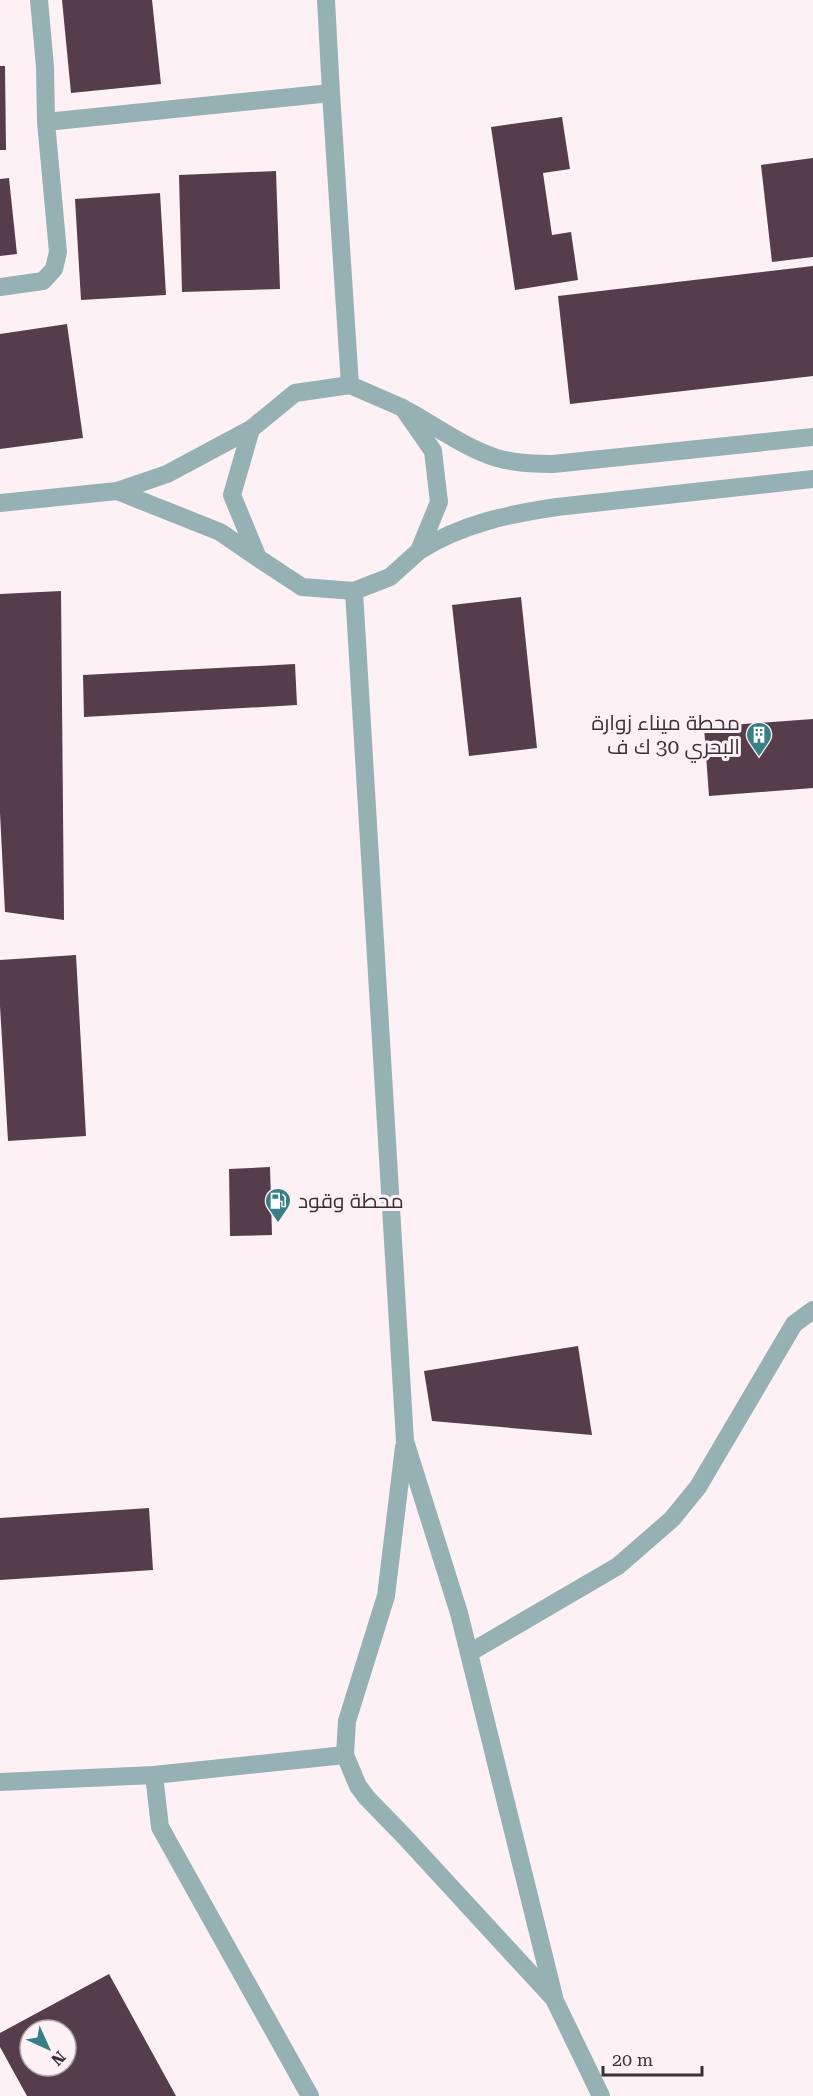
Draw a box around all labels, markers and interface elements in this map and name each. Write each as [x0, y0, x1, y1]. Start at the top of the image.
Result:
place label: محطة ميناء زوارة البحري 30 ك ف [592, 711, 740, 763]
building icon: محطة ميناء زوارة البحري 30 ك ف [744, 720, 774, 758]
fuel station icon: محطة وقود [263, 1186, 293, 1224]
place label: محطة وقود [298, 1189, 404, 1213]
north arrow [18, 2018, 78, 2078]
scale bar [603, 2039, 702, 2077]
text: N [47, 2047, 69, 2069]
text: 20 m [612, 2049, 653, 2070]

